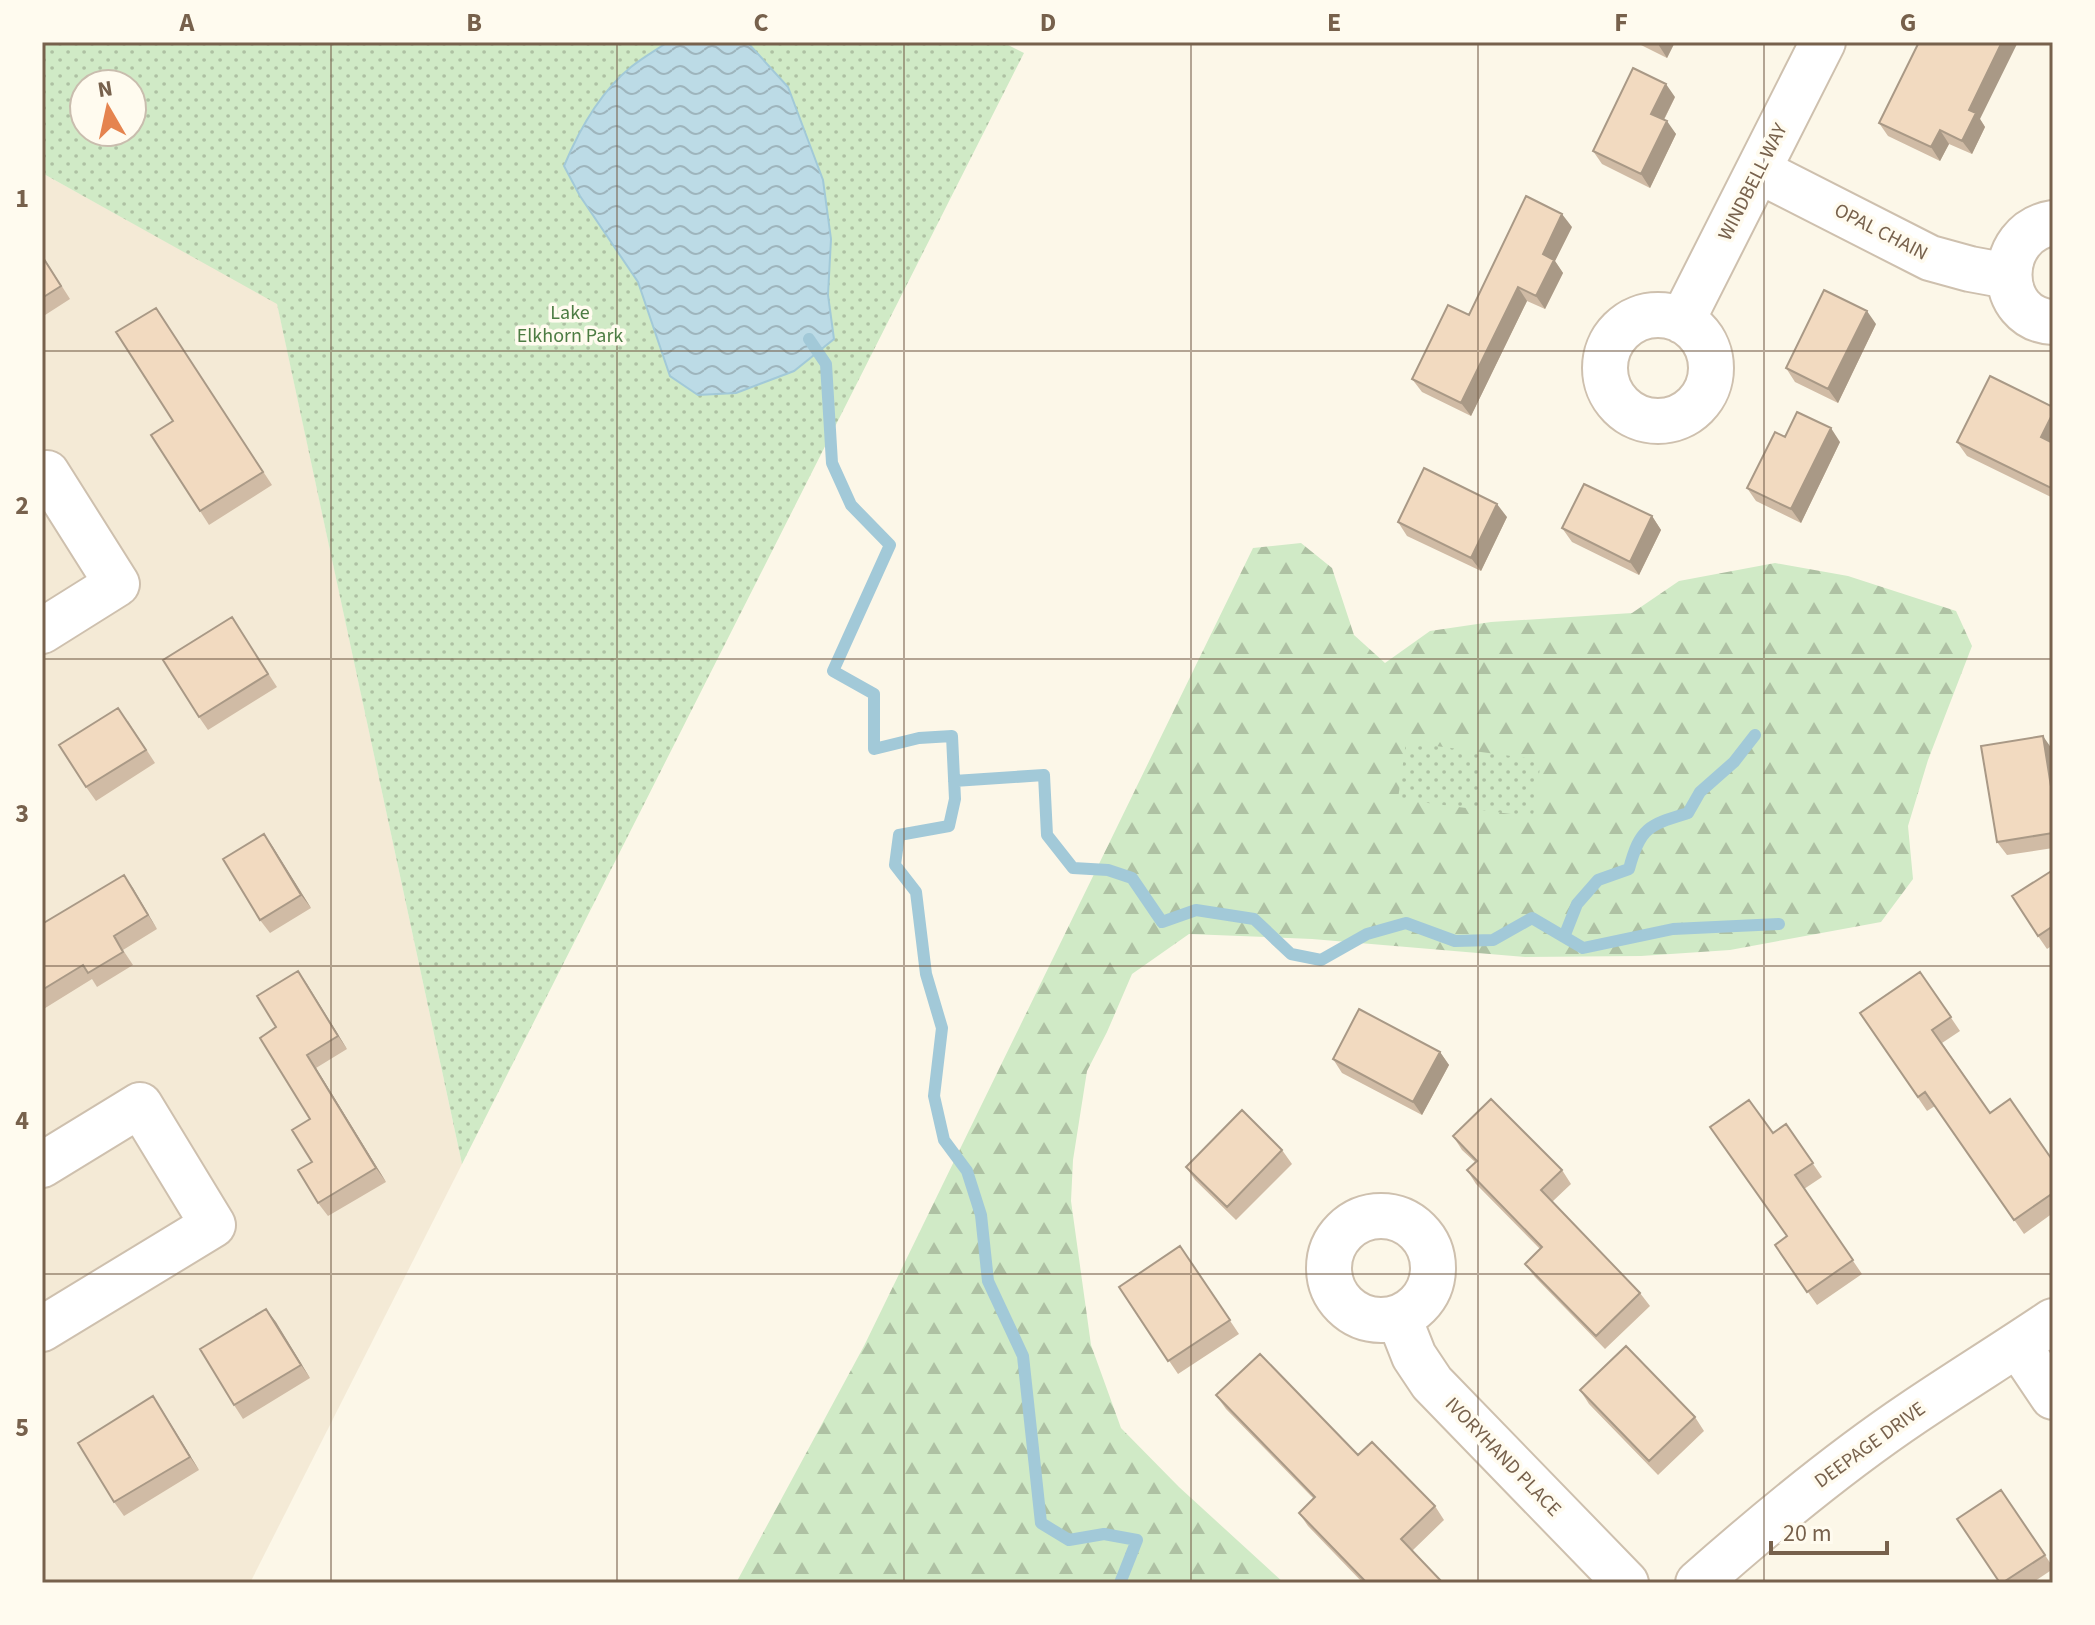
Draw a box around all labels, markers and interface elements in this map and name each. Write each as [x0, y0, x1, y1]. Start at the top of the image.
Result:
text: A [179, 4, 196, 41]
text: B [466, 4, 482, 41]
text: C [753, 4, 769, 41]
text: D [1040, 4, 1056, 41]
text: E [1327, 4, 1341, 41]
text: F [1614, 4, 1628, 41]
text: G [1900, 4, 1916, 41]
north arrow [68, 68, 148, 148]
text: N [95, 72, 115, 106]
street label: WINDBELL WAY [1712, 118, 1795, 245]
text: 1 [15, 180, 29, 217]
street label: OPAL CHAIN [1829, 196, 1933, 268]
park label: Lake Elkhorn Park [517, 299, 623, 350]
text: 2 [15, 487, 29, 524]
text: 3 [15, 795, 29, 832]
text: 4 [15, 1102, 29, 1139]
street label: IVORYHAND PLACE [1439, 1391, 1567, 1523]
street label: DEEPAGE DRIVE [1809, 1395, 1931, 1495]
text: 5 [15, 1409, 29, 1446]
scale bar [1771, 1505, 1887, 1555]
text: 20 m [1783, 1516, 1832, 1551]

